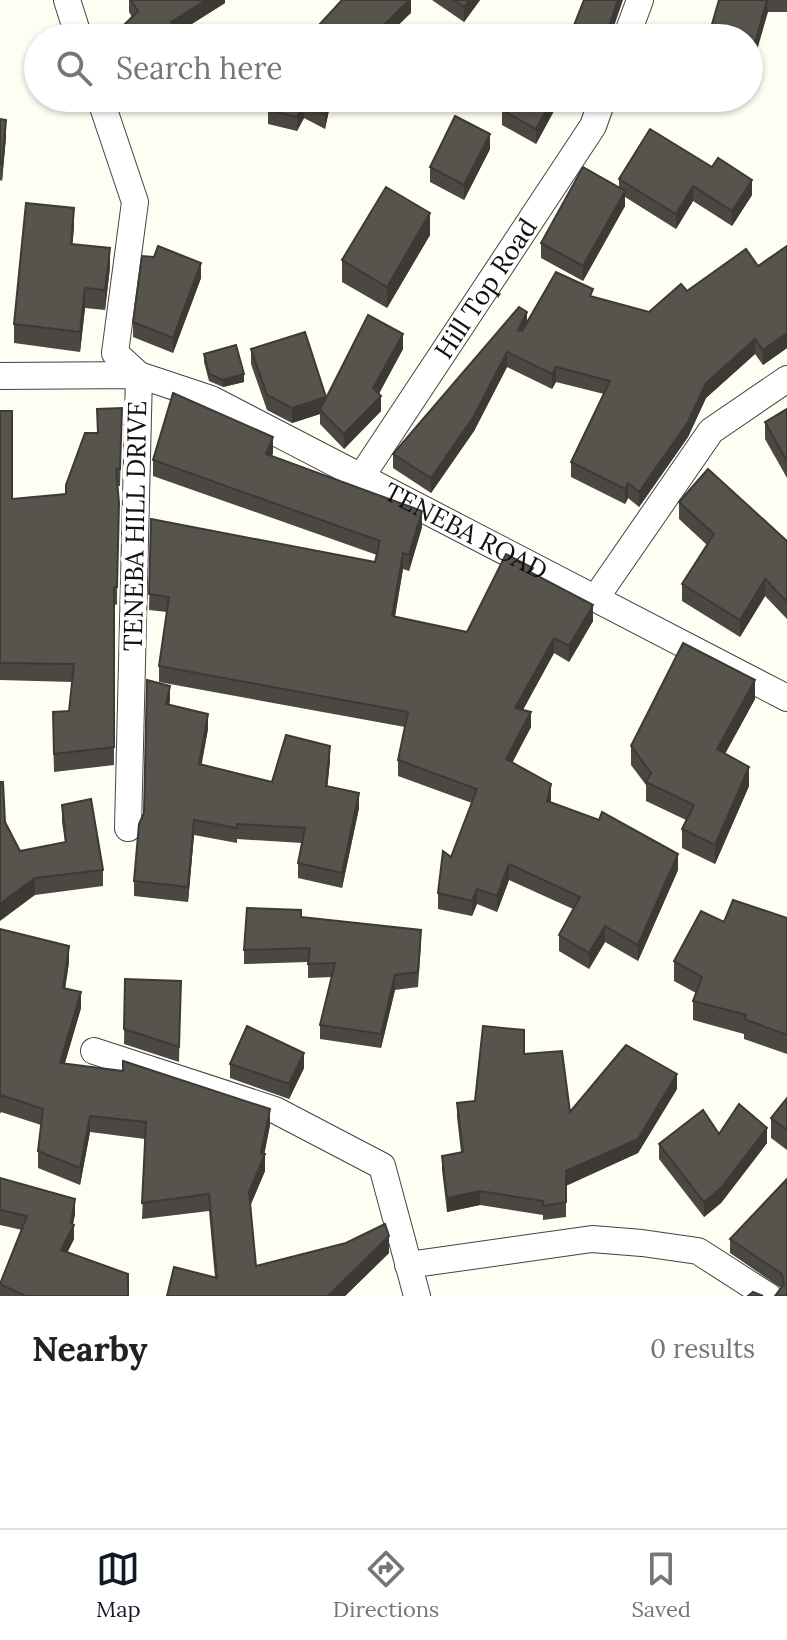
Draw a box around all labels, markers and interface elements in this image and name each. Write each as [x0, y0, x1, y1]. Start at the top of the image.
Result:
search box [24, 24, 763, 112]
icon: search [52, 46, 96, 90]
text: Search here [116, 49, 283, 87]
street label: Hill Top Road [427, 212, 544, 365]
street label: TENEBA HILL DRIVE [116, 400, 153, 652]
street label: TENEBA ROAD [379, 475, 553, 587]
text: Nearby [32, 1327, 148, 1370]
text: 0 results [650, 1332, 755, 1365]
tab: Map [96, 1547, 141, 1623]
tab: Directions [333, 1547, 439, 1623]
tab: Saved [631, 1547, 691, 1623]

